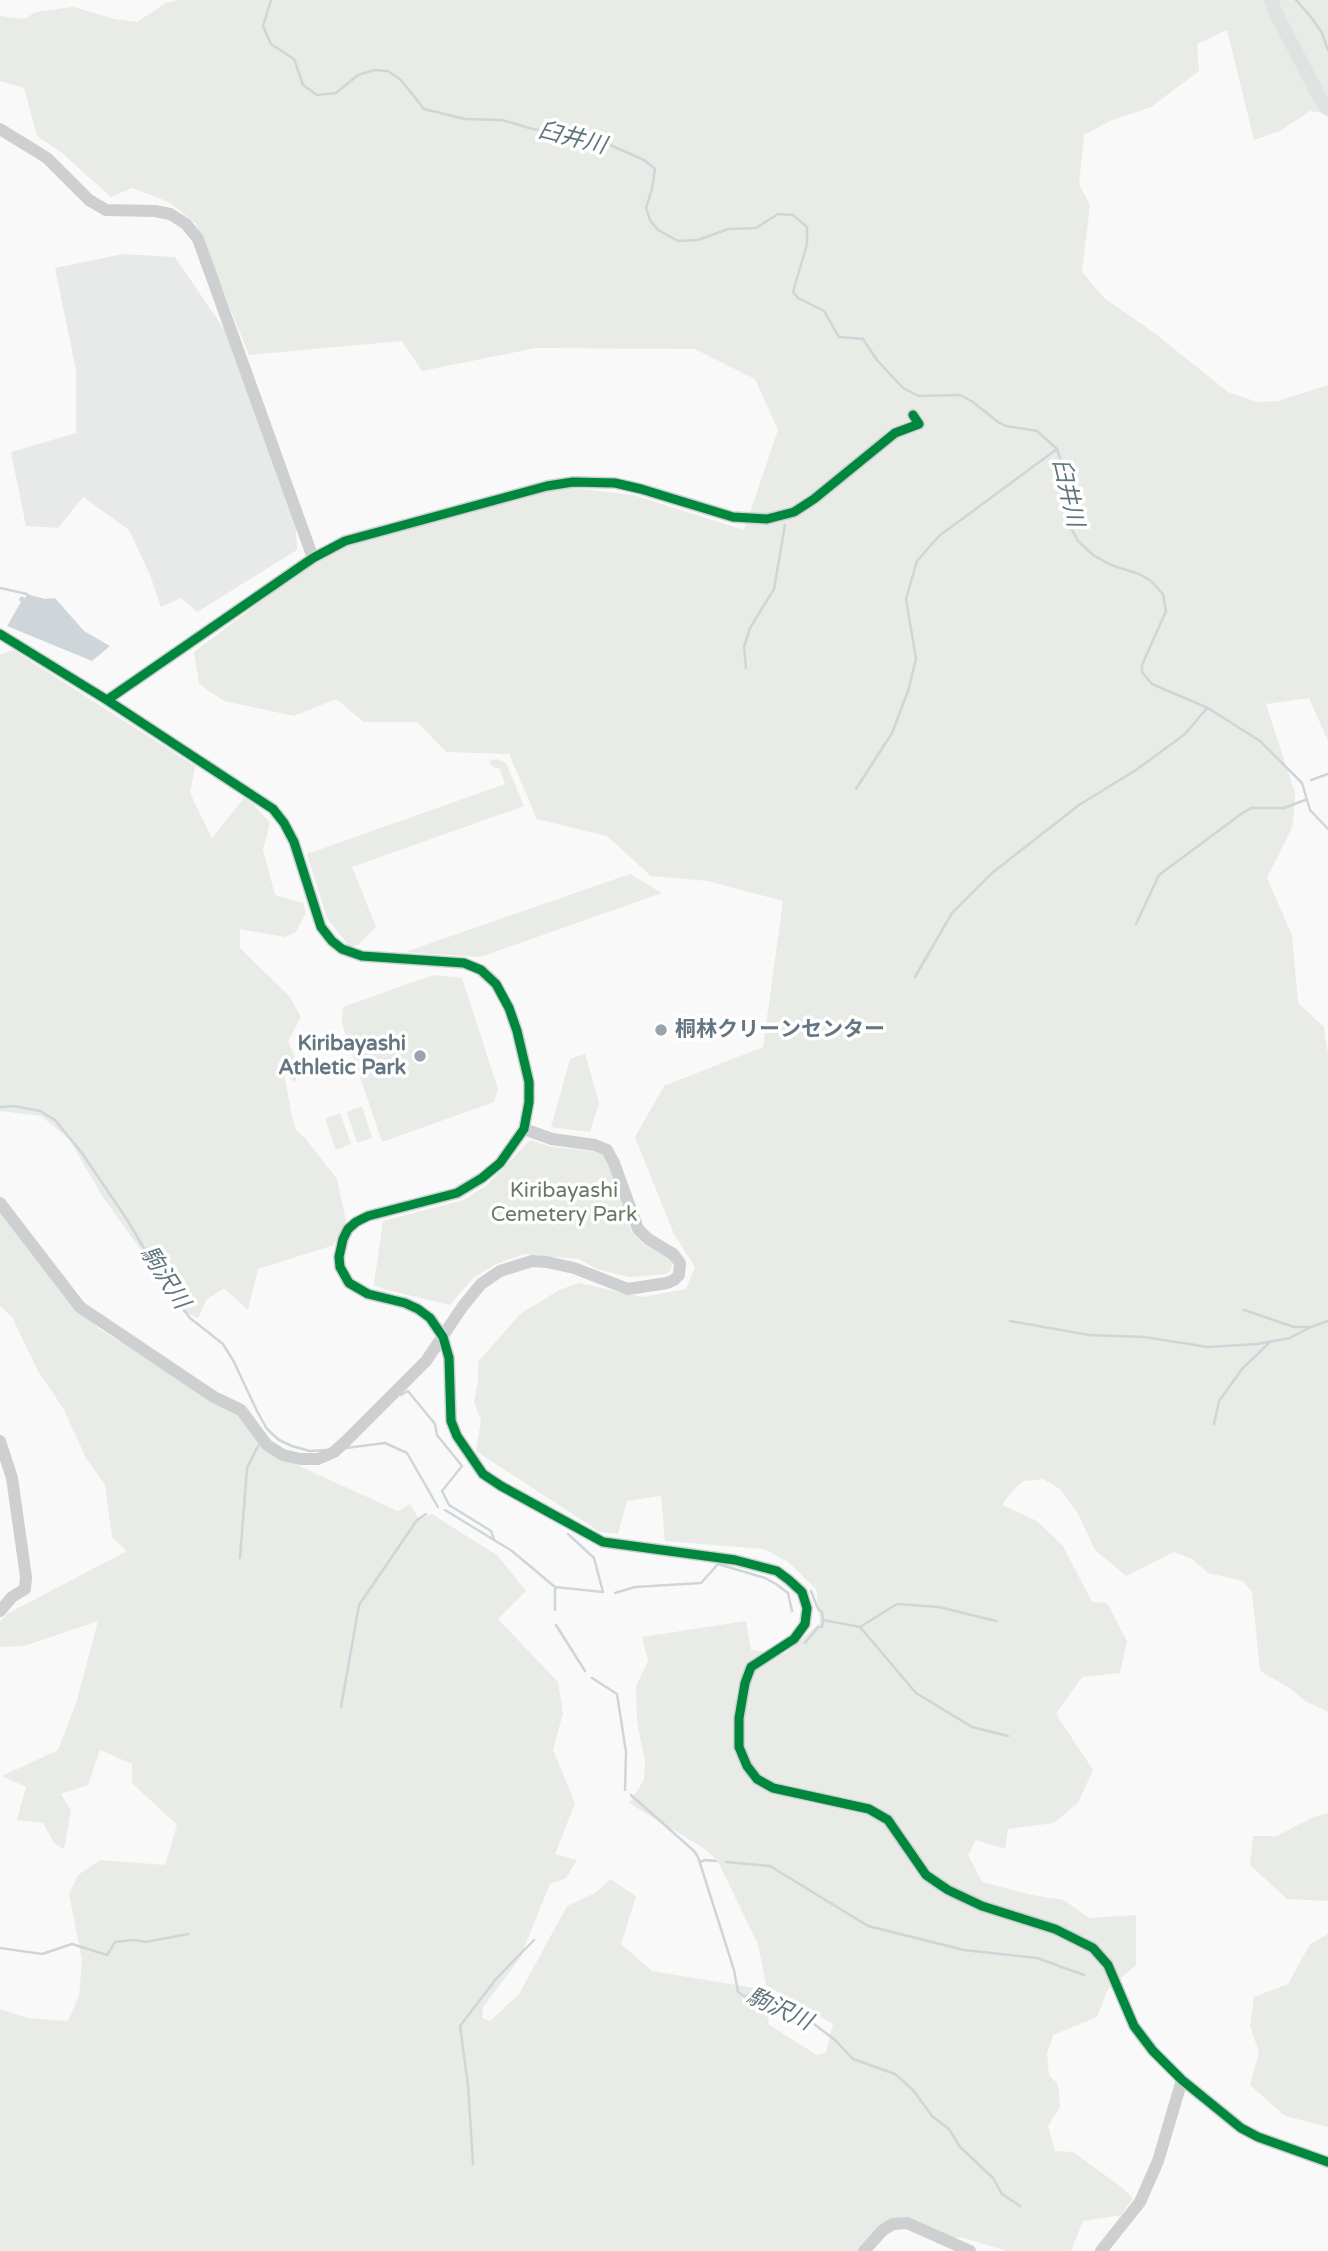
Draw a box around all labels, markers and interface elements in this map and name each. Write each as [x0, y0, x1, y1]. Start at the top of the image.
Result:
water label: 臼井川 [535, 117, 609, 161]
water label: 臼井川 [1046, 456, 1088, 530]
place label: 桐林クリーンセンター [675, 1017, 885, 1043]
marker: 桐林クリーンセンター [653, 1022, 669, 1038]
place label: Kiribayashi Athletic Park [278, 1031, 406, 1081]
marker: Kiribayashi Athletic Park [412, 1048, 428, 1064]
park label: Kiribayashi Cemetery Park [491, 1178, 637, 1228]
water label: 駒沢川 [134, 1242, 194, 1314]
water label: 駒沢川 [742, 1983, 816, 2037]

